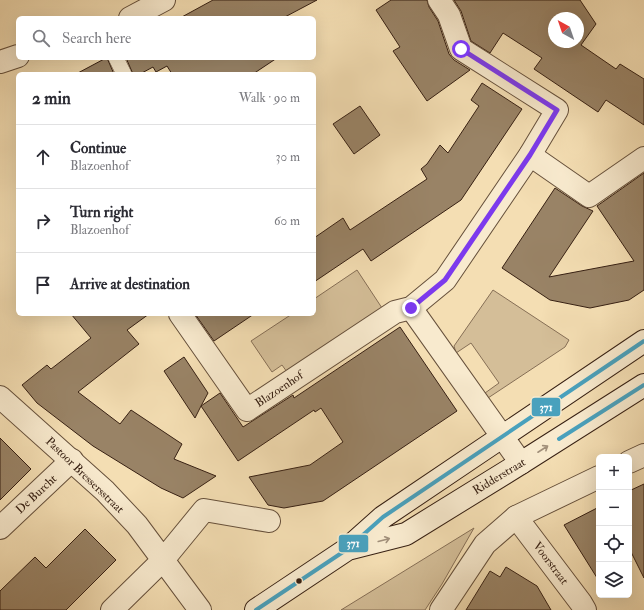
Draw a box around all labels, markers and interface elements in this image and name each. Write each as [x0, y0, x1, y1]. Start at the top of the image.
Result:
north arrow [548, 12, 584, 48]
search box [16, 16, 316, 60]
icon: search [30, 27, 52, 49]
text: Search here [62, 29, 131, 48]
route start [452, 40, 470, 58]
text: 2 min [32, 88, 71, 109]
text: Walk · 90 m [239, 90, 300, 106]
text: Continue [70, 139, 126, 158]
icon: ahead [32, 146, 54, 168]
text: 30 m [276, 149, 300, 165]
text: Blazoenhof [70, 158, 129, 174]
text: Turn right [70, 203, 133, 222]
icon: right [32, 210, 54, 232]
text: 60 m [274, 213, 300, 229]
text: Blazoenhof [70, 222, 129, 238]
icon: arrive [32, 274, 54, 296]
text: Arrive at destination [70, 275, 190, 294]
route end [402, 299, 420, 317]
street label: Blazoenhof [252, 367, 308, 411]
line badge: 371 [531, 397, 561, 417]
text: 371 [539, 401, 553, 414]
street label: Pastoor Bressersstraat [42, 434, 127, 517]
one-way arrow [537, 445, 548, 453]
map controls [596, 454, 632, 598]
button: + [596, 454, 632, 490]
street label: Ridderstraat [470, 455, 529, 498]
street label: De Burcht [13, 471, 60, 517]
button: − [596, 490, 632, 526]
button: locate [596, 526, 632, 562]
line badge: 371 [338, 534, 369, 553]
one-way arrow [377, 536, 390, 543]
text: 371 [346, 537, 360, 550]
street label: Voorstraat [530, 539, 572, 588]
button: layers [596, 562, 632, 598]
unlabelled marker [294, 576, 304, 586]

